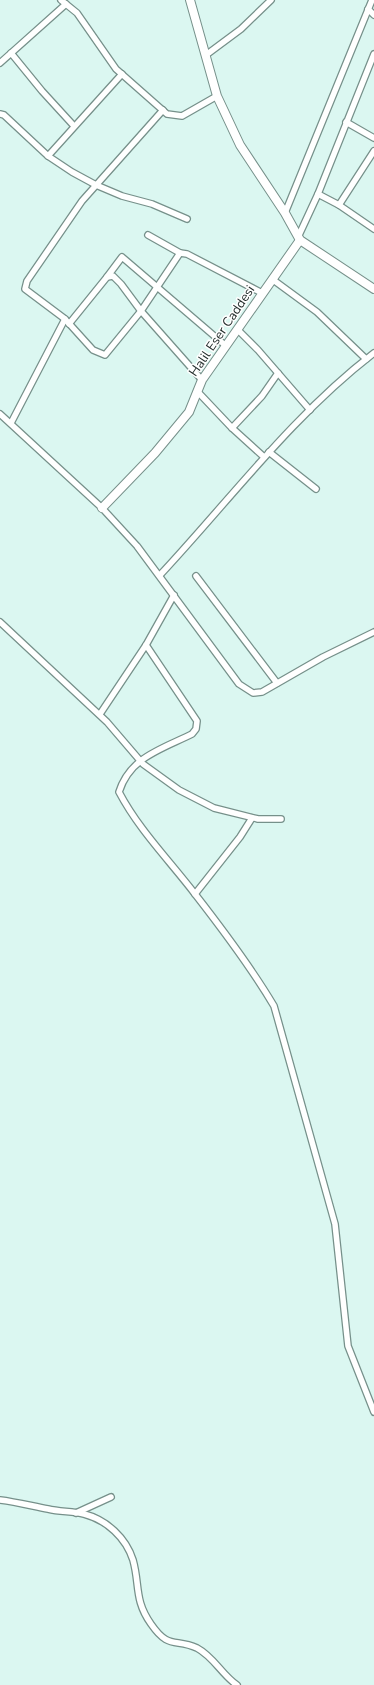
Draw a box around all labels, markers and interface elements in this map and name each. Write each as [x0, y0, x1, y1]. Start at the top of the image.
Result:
street label: Halil Eser Caddesi [185, 282, 259, 380]

